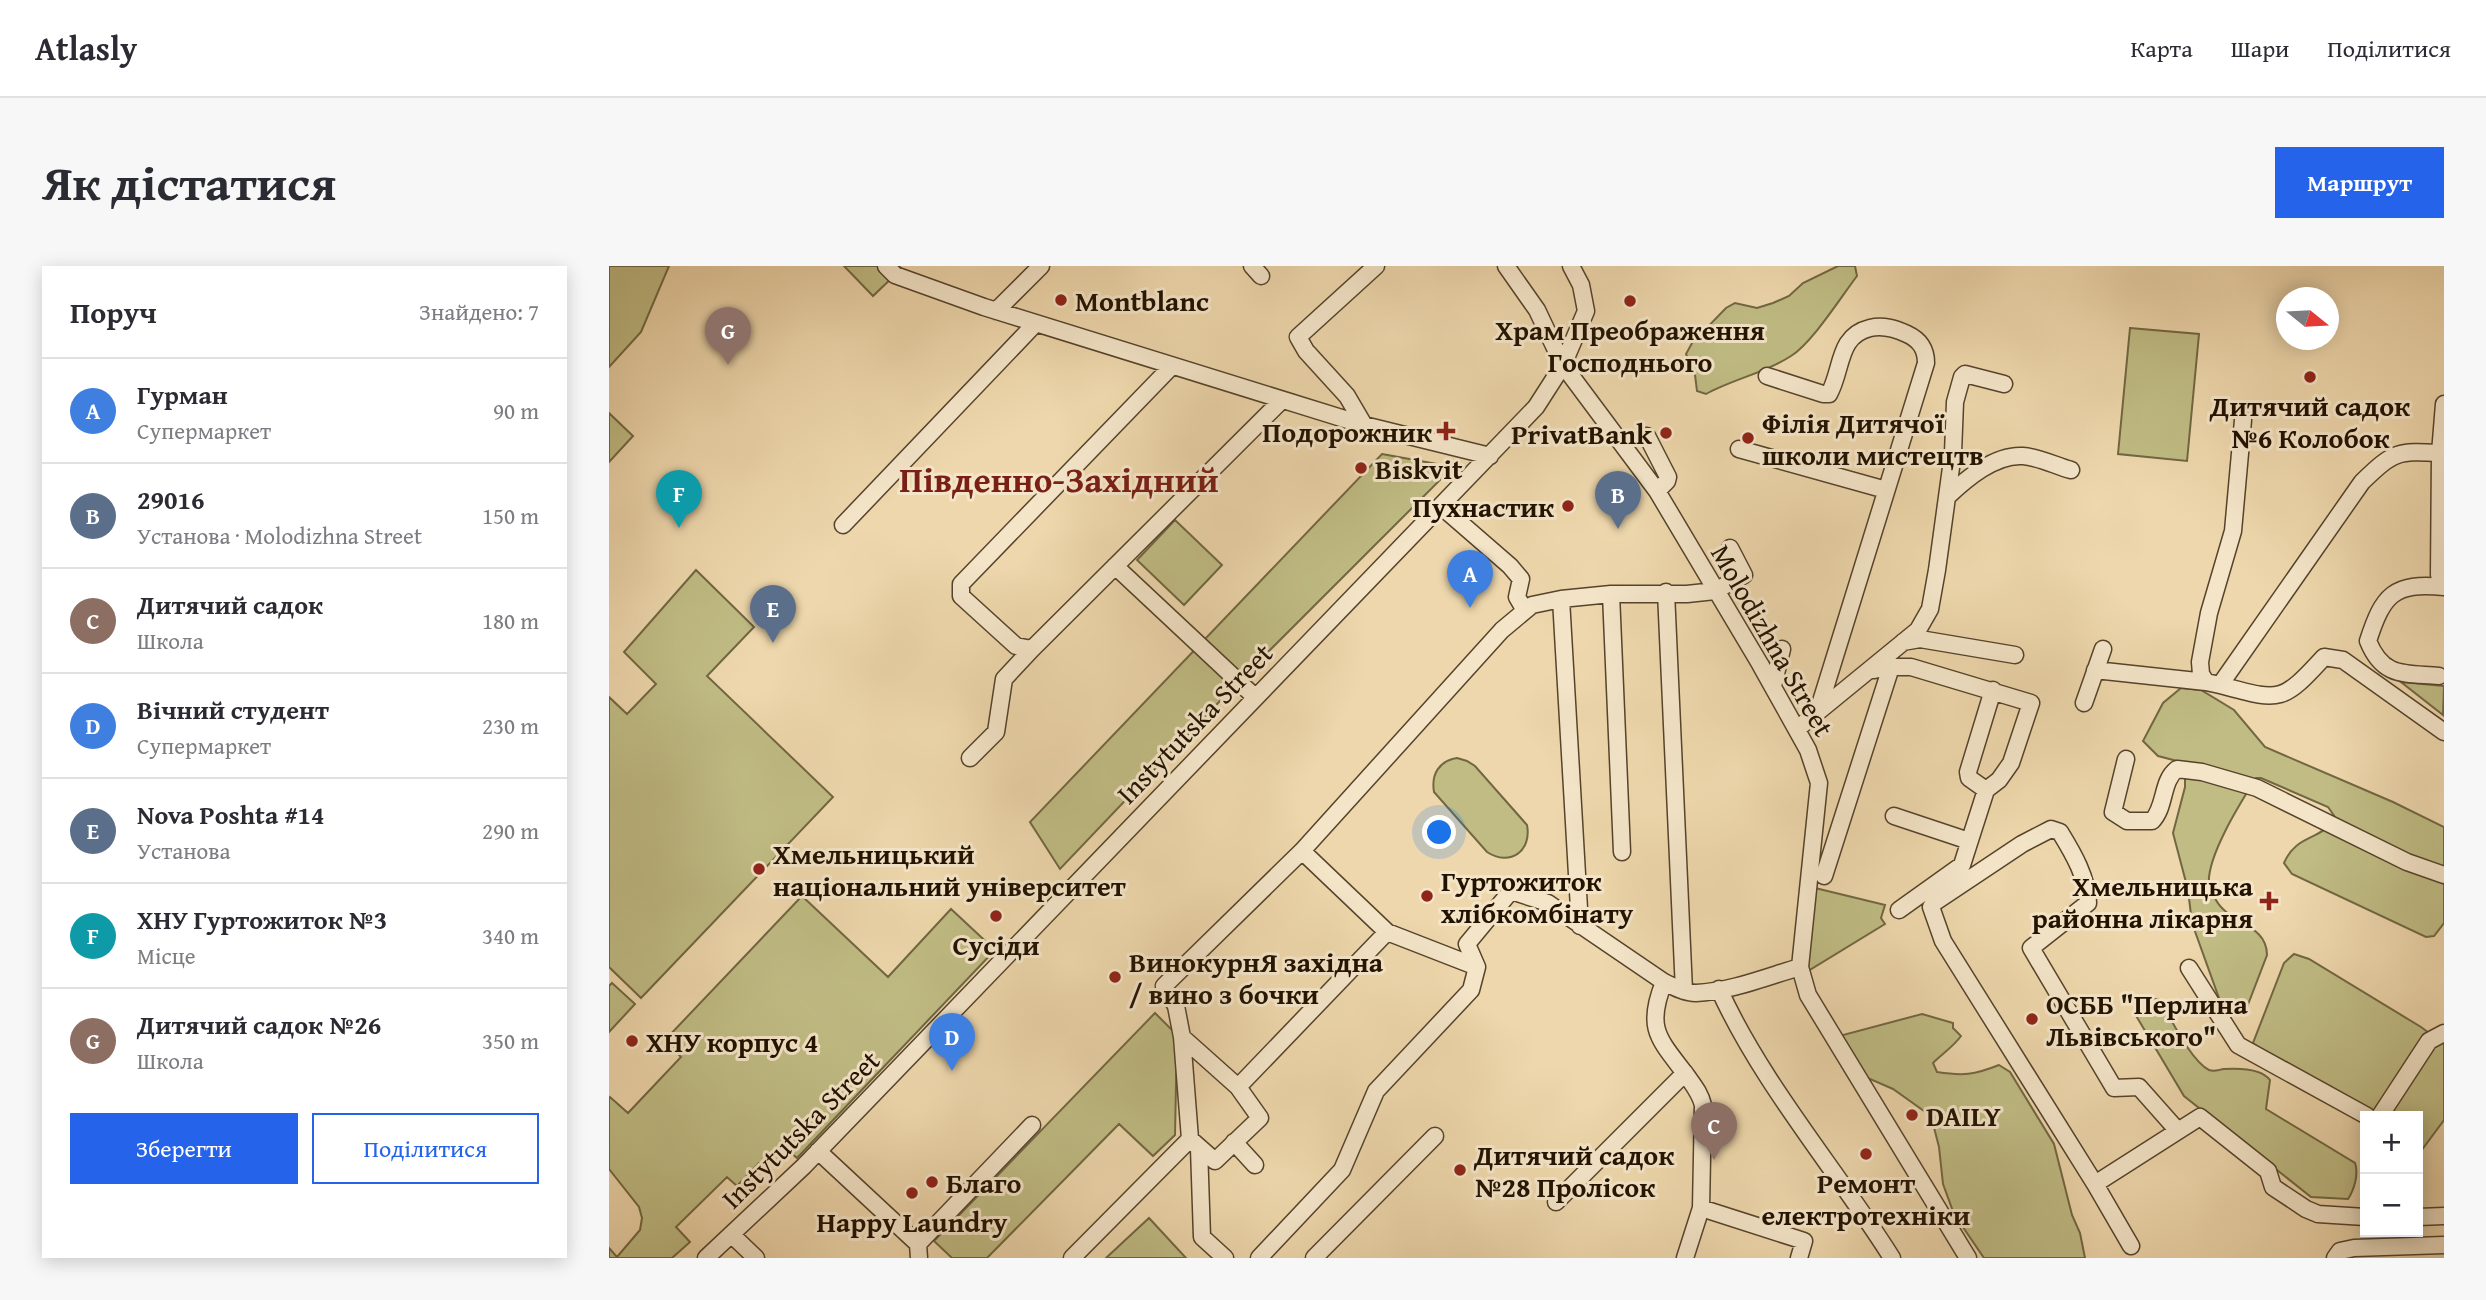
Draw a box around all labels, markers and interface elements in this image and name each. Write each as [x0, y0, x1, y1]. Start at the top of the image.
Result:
text: Atlasly [35, 24, 137, 72]
text: Карта [2130, 31, 2193, 66]
text: Шари [2231, 31, 2289, 66]
text: Поділитися [2327, 31, 2451, 66]
text: Як дістатися [42, 146, 336, 218]
button: Маршрут [2275, 147, 2444, 218]
place label: Montblanc [1075, 280, 1209, 321]
north arrow [2276, 287, 2339, 350]
text: Поруч [70, 290, 157, 334]
marker: Montblanc [1053, 292, 1069, 308]
marker: Храм Преображення Господнього [1622, 293, 1638, 309]
text: Знайдено: 7 [419, 295, 539, 328]
pin: G [705, 307, 751, 365]
place label: Храм Преображення Господнього [1495, 309, 1765, 382]
marker: Дитячий садок №6 Колобок [2302, 369, 2318, 385]
text: Гурман [137, 375, 228, 414]
place label: Дитячий садок №6 Колобок [2209, 385, 2411, 458]
text: A [86, 394, 100, 427]
text: 90 m [493, 394, 539, 427]
place label: Філія Дитячої школи мистецтв [1762, 402, 1984, 475]
place label: Подорожник [1262, 411, 1433, 452]
place label: PrivatBank [1511, 413, 1653, 454]
text: Супермаркет [137, 414, 271, 447]
marker: Подорожник [1438, 423, 1454, 439]
marker: PrivatBank [1658, 425, 1674, 441]
marker: Філія Дитячої школи мистецтв [1740, 430, 1756, 446]
place label: Biskvit [1375, 448, 1463, 489]
district label: Південно-Західний [899, 454, 1219, 505]
marker: Biskvit [1353, 460, 1369, 476]
pin: F [656, 470, 702, 528]
pin: B [1595, 471, 1641, 529]
text: 29016 [137, 480, 204, 519]
place label: Пухнастик [1413, 486, 1555, 527]
marker: Пухнастик [1560, 498, 1576, 514]
text: B [86, 499, 100, 532]
text: 150 m [482, 499, 539, 532]
text: Установа · Molodizhna Street [137, 519, 422, 552]
street label: Molodizhna Street [1701, 536, 1845, 744]
pin: A [1447, 550, 1493, 608]
text: Дитячий садок [137, 585, 323, 624]
pin: E [750, 585, 796, 643]
text: C [86, 604, 100, 637]
text: 180 m [482, 604, 539, 637]
text: Школа [137, 624, 204, 657]
street label: Instytutska Street [1106, 633, 1282, 813]
text: Вічний студент [137, 690, 329, 729]
text: D [86, 709, 100, 742]
text: 230 m [482, 709, 539, 742]
text: Супермаркет [137, 729, 271, 762]
text: Nova Poshta #14 [137, 795, 324, 834]
text: E [87, 814, 99, 847]
text: 290 m [482, 814, 539, 847]
your location [1422, 815, 1456, 849]
place label: Хмельницький національний університет [773, 833, 1126, 906]
text: Установа [137, 834, 231, 867]
place label: Гуртожиток хлібкомбінату [1441, 860, 1634, 933]
marker: Хмельницький національний університет [751, 861, 767, 877]
place label: Хмельницька районна лікарня [2032, 865, 2254, 938]
marker: Гуртожиток хлібкомбінату [1419, 888, 1435, 904]
marker: Хмельницька районна лікарня [2259, 891, 2279, 911]
text: ХНУ Гуртожиток №3 [137, 900, 387, 939]
marker: Сусіди [988, 908, 1004, 924]
text: F [87, 919, 99, 952]
text: 340 m [482, 919, 539, 952]
place label: Сусіди [953, 924, 1039, 965]
text: Місце [137, 939, 196, 972]
place label: ВинокурнЯ західна / вино з бочки [1129, 941, 1384, 1014]
marker: ВинокурнЯ західна / вино з бочки [1107, 969, 1123, 985]
place label: ОСББ "Перлина Львівського" [2046, 983, 2248, 1056]
text: Дитячий садок №26 [137, 1005, 381, 1044]
marker: ОСББ "Перлина Львівського" [2024, 1011, 2040, 1027]
pin: D [929, 1013, 975, 1071]
place label: ХНУ корпус 4 [646, 1021, 819, 1062]
text: G [86, 1024, 100, 1057]
text: 350 m [482, 1024, 539, 1057]
marker: ХНУ корпус 4 [624, 1033, 640, 1049]
street label: Instytutska Street [711, 1040, 889, 1218]
text: Школа [137, 1044, 204, 1077]
place label: DAILY [1926, 1095, 2001, 1136]
pin: C [1691, 1102, 1737, 1160]
marker: DAILY [1904, 1107, 1920, 1123]
map controls [2360, 1111, 2423, 1237]
button: + [2360, 1111, 2423, 1174]
button: Зберегти [70, 1113, 298, 1184]
button: Поділитися [312, 1113, 539, 1184]
place label: Дитячий садок №28 Пролісок [1473, 1134, 1675, 1207]
marker: Ремонт електротехніки [1858, 1146, 1874, 1162]
place label: Благо [946, 1162, 1022, 1203]
marker: Дитячий садок №28 Пролісок [1452, 1162, 1468, 1178]
place label: Ремонт електротехніки [1762, 1162, 1970, 1235]
marker: Благо [924, 1174, 940, 1190]
button: − [2360, 1174, 2423, 1237]
marker: Happy Laundry [904, 1185, 920, 1201]
place label: Happy Laundry [817, 1201, 1008, 1242]

